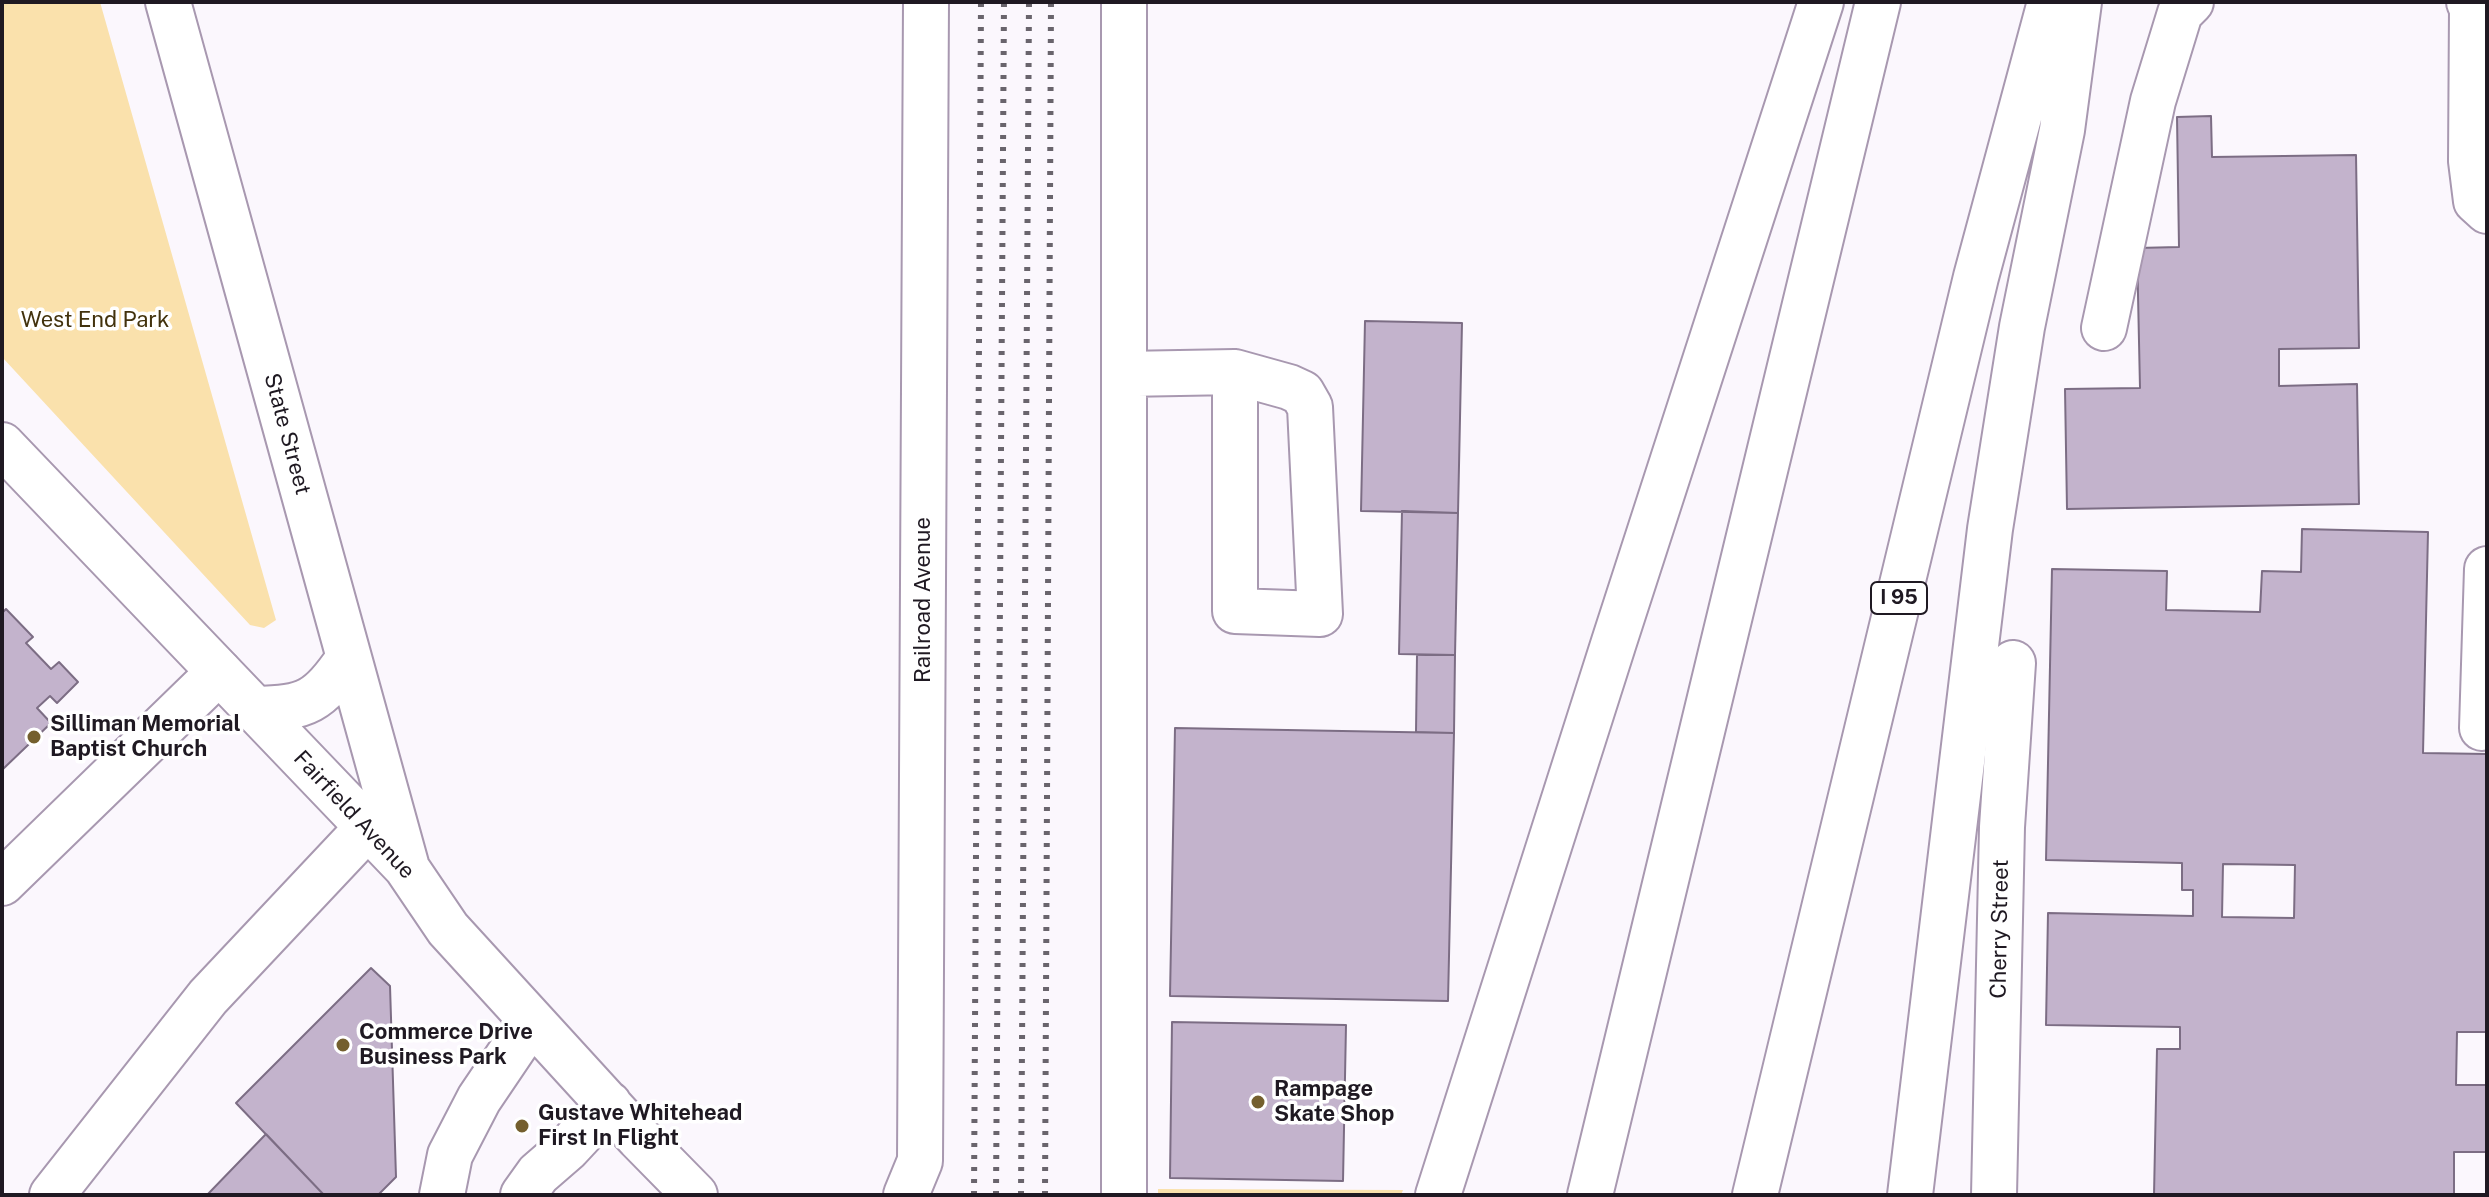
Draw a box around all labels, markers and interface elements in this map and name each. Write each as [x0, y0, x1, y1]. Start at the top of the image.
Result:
park label: West End Park [21, 307, 169, 333]
street label: State Street [258, 370, 316, 498]
street label: Railroad Avenue [910, 517, 936, 683]
road number: I 95 [1871, 582, 1927, 614]
place label: Silliman Memorial Baptist Church [50, 711, 241, 762]
marker: Silliman Memorial Baptist Church [25, 728, 43, 746]
street label: Fairfield Avenue [288, 745, 420, 885]
street label: Cherry Street [1986, 859, 2014, 999]
place label: Commerce Drive Business Park [359, 1019, 533, 1070]
marker: Commerce Drive Business Park [334, 1036, 352, 1054]
place label: Rampage Skate Shop [1274, 1076, 1394, 1128]
marker: Rampage Skate Shop [1249, 1093, 1267, 1111]
place label: Gustave Whitehead First In Flight [538, 1100, 742, 1152]
marker: Gustave Whitehead First In Flight [513, 1117, 531, 1135]

